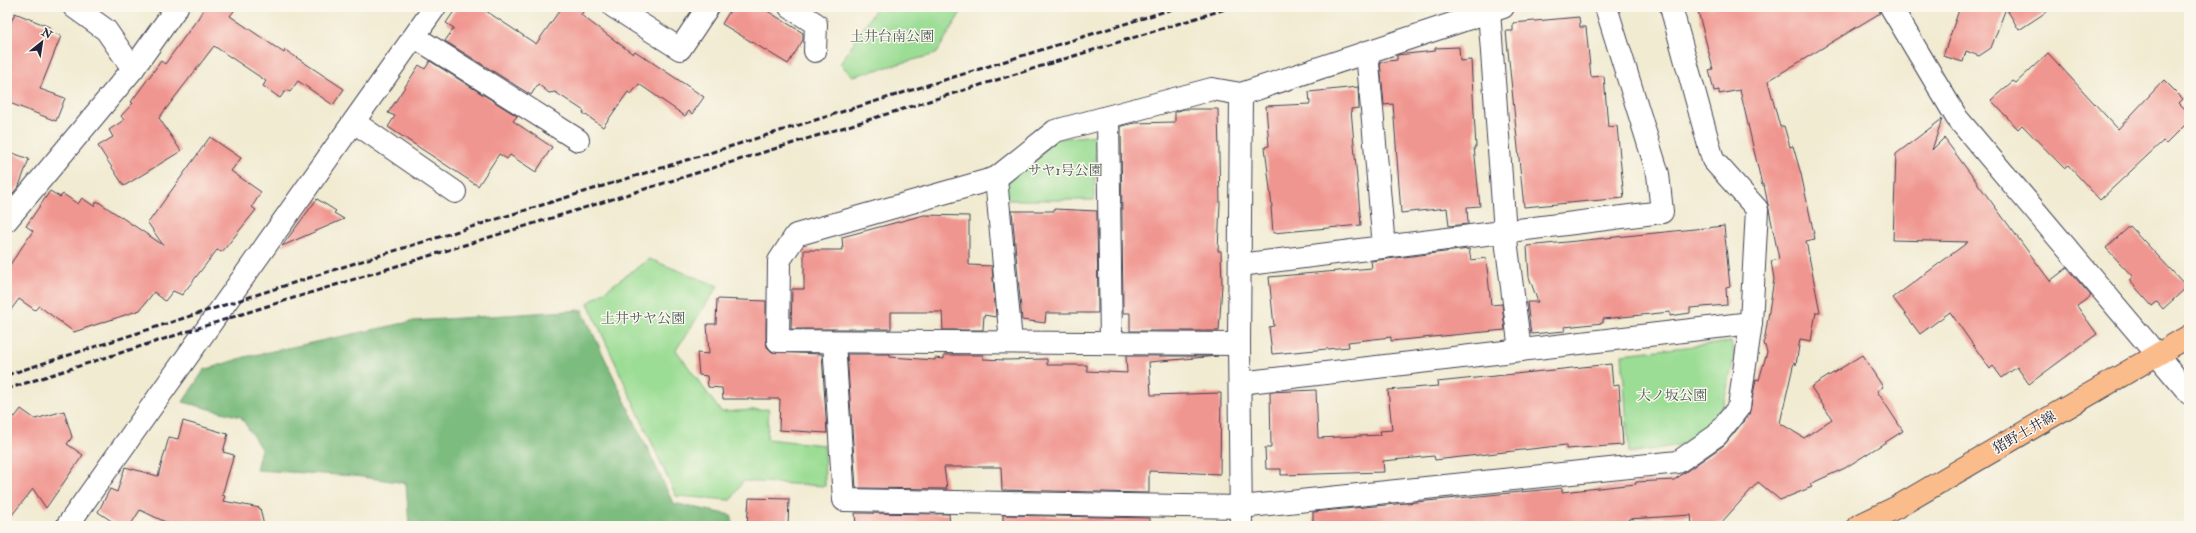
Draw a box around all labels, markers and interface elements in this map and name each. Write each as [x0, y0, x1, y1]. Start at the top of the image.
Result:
north arrow [22, 22, 62, 62]
text: N [38, 25, 55, 42]
park label: 土井台南公園 [850, 28, 934, 45]
park label: サヤ1号公園 [1028, 162, 1103, 179]
park label: 土井サヤ公園 [601, 310, 685, 327]
park label: 大ノ坂公園 [1637, 387, 1707, 404]
street label: 猪野土井線 [1990, 408, 2059, 457]

